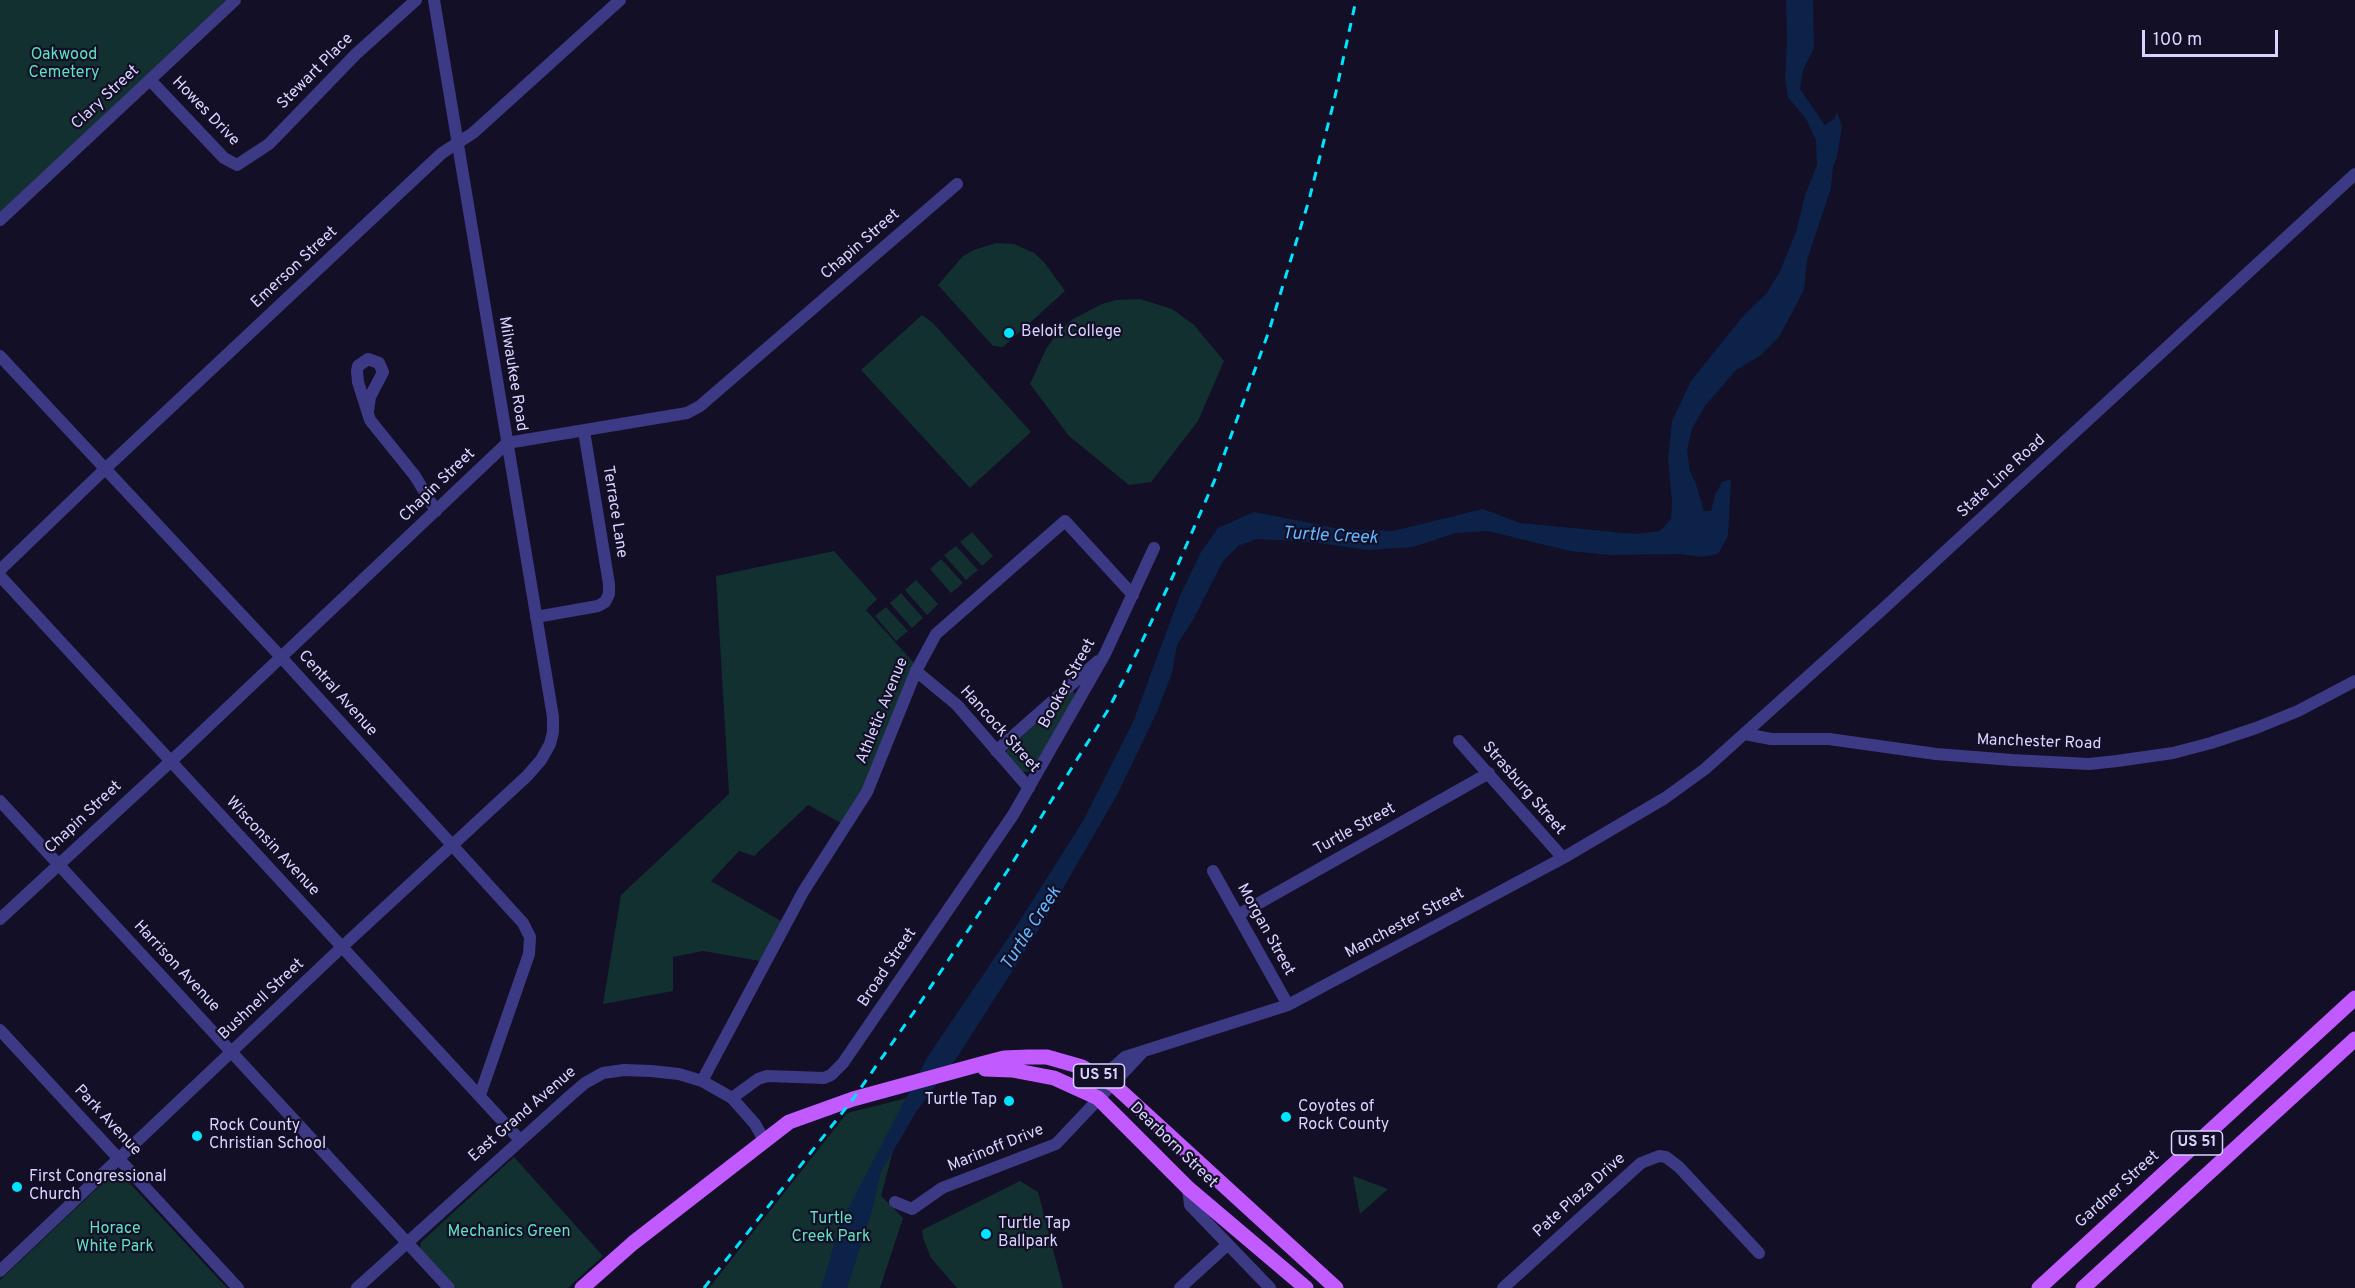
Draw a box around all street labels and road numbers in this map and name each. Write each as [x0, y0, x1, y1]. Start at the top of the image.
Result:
street label: Stewart Place [274, 30, 358, 114]
street label: Clary Street [68, 62, 144, 134]
street label: Howes Drive [167, 73, 243, 151]
street label: Chapin Street [818, 206, 904, 284]
street label: Emerson Street [248, 223, 342, 313]
street label: Milwaukee Road [493, 315, 531, 433]
street label: State Line Road [1954, 431, 2050, 523]
street label: Chapin Street [396, 445, 480, 527]
street label: Terrace Lane [597, 464, 631, 560]
street label: Booker Street [1035, 636, 1101, 732]
street label: Central Avenue [293, 647, 381, 741]
street label: Athletic Avenue [853, 655, 913, 767]
street label: Hancock Street [955, 683, 1043, 777]
street label: Manchester Road [1976, 731, 2102, 755]
street label: Strasburg Street [1477, 738, 1569, 840]
street label: Chapin Street [42, 778, 126, 858]
street label: Wisconsin Avenue [221, 793, 323, 901]
street label: Turtle Street [1311, 800, 1399, 860]
street label: Morgan Street [1232, 881, 1298, 979]
street label: Manchester Street [1342, 885, 1468, 963]
street label: Harrison Avenue [129, 917, 223, 1017]
street label: Broad Street [855, 925, 921, 1011]
street label: Bushnell Street [215, 955, 309, 1045]
street label: East Grand Avenue [465, 1063, 581, 1167]
road number: US 51 [1074, 1064, 1124, 1088]
street label: Park Avenue [69, 1081, 145, 1161]
street label: Dearborn Street [1125, 1099, 1221, 1193]
street label: Marinoff Drive [945, 1121, 1047, 1177]
road number: US 51 [2172, 1131, 2222, 1155]
street label: Gardner Street [2072, 1147, 2164, 1233]
street label: Pate Plaza Drive [1530, 1150, 1630, 1242]

